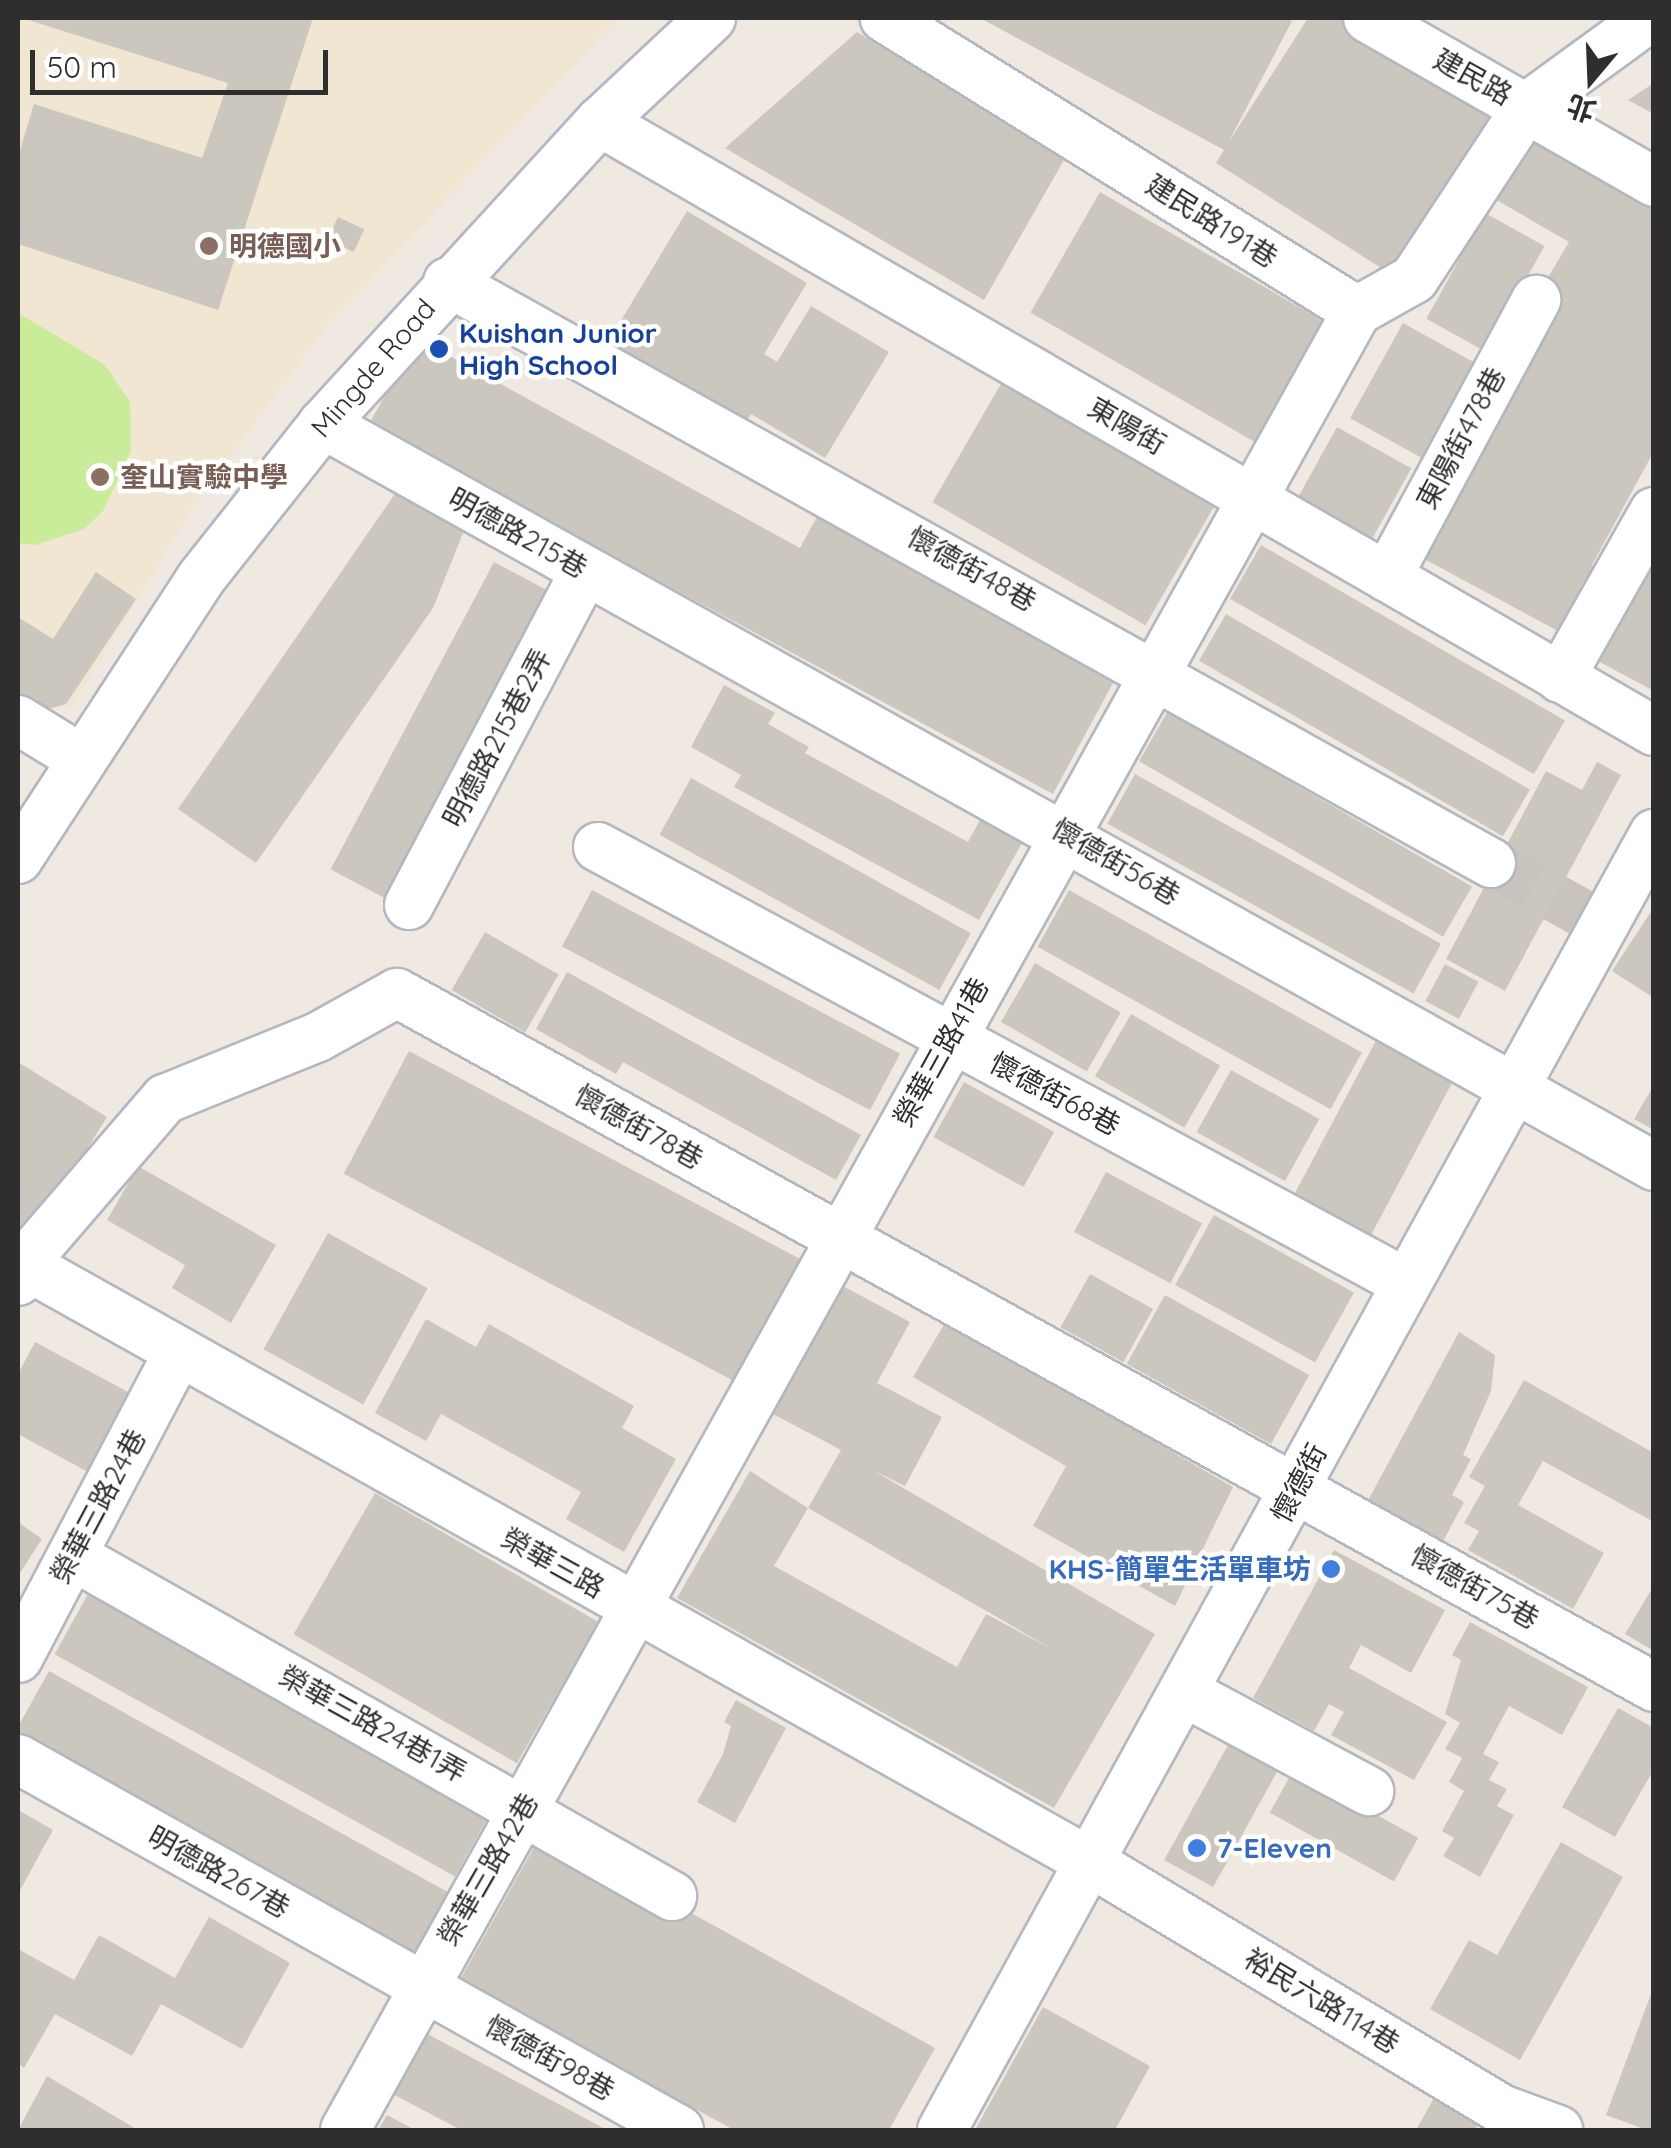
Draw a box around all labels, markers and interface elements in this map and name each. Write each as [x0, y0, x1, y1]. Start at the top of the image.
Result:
scale bar [35, 30, 332, 92]
north arrow [1541, 30, 1641, 130]
street label: 建民路 [1428, 42, 1518, 112]
text: 50 m [47, 48, 117, 86]
text: 北 [1562, 88, 1600, 130]
street label: 建民路191巷 [1140, 167, 1284, 275]
place label: 明德國小 [229, 229, 341, 263]
marker: 明德國小 [198, 235, 220, 257]
street label: Mingde Road [304, 292, 442, 444]
place label: Kuishan Junior High School [459, 316, 657, 382]
marker: Kuishan Junior High School [428, 338, 450, 360]
street label: 東陽街478巷 [1410, 362, 1512, 514]
street label: 東陽街 [1082, 390, 1172, 462]
place label: 奎山實驗中學 [120, 460, 288, 494]
marker: 奎山實驗中學 [89, 466, 111, 488]
street label: 明德路215巷 [443, 481, 593, 585]
street label: 懷德街48巷 [902, 520, 1042, 618]
street label: 明德路215巷2弄 [436, 643, 558, 833]
street label: 懷德街56巷 [1046, 812, 1186, 912]
street label: 榮華三路41巷 [886, 972, 996, 1132]
street label: 懷德街68巷 [984, 1046, 1126, 1142]
street label: 懷德街78巷 [569, 1078, 709, 1176]
street label: 榮華三路24巷 [43, 1423, 153, 1589]
street label: 懷德街 [1264, 1438, 1334, 1528]
street label: 榮華三路 [496, 1521, 610, 1605]
street label: 懷德街75巷 [1405, 1538, 1545, 1636]
place label: KHS-簡單生活單車坊 [1049, 1552, 1311, 1586]
marker: KHS-簡單生活單車坊 [1320, 1558, 1342, 1580]
street label: 榮華三路24巷1弄 [274, 1659, 472, 1789]
street label: 榮華三路42巷 [431, 1787, 545, 1951]
street label: 明德路267巷 [142, 1819, 296, 1925]
place label: 7-Eleven [1217, 1831, 1332, 1865]
marker: 7-Eleven [1186, 1837, 1208, 1859]
street label: 裕民六路114巷 [1238, 1942, 1406, 2060]
street label: 懷德街98巷 [479, 2009, 621, 2107]

